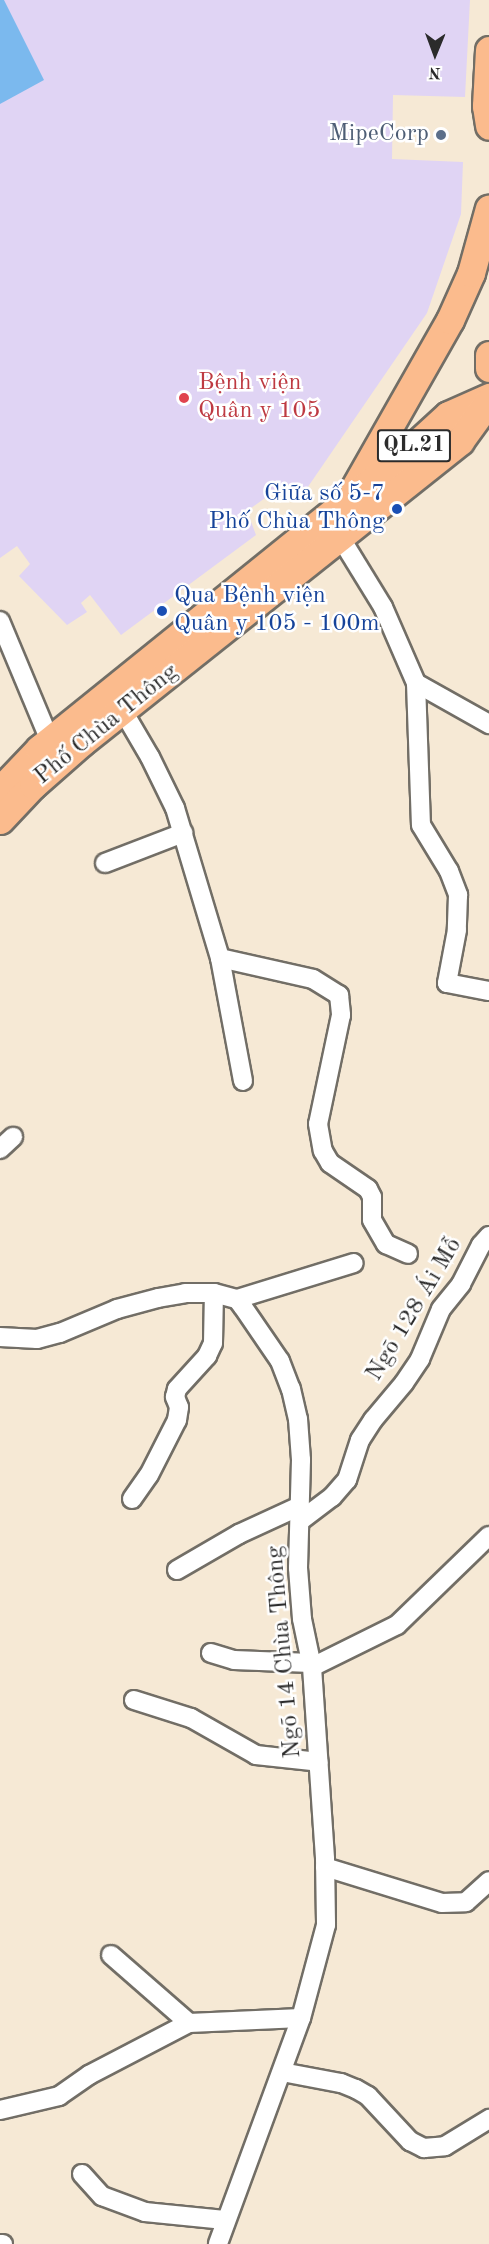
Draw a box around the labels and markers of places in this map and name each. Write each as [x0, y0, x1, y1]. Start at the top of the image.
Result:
place label: MipeCorp [329, 121, 429, 149]
marker: MipeCorp [434, 128, 448, 142]
place label: Bệnh viện Quân y 105 [198, 370, 320, 426]
marker: Bệnh viện Quân y 105 [175, 389, 193, 407]
place label: Giữa số 5-7 Phố Chùa Thông [208, 481, 385, 537]
marker: Giữa số 5-7 Phố Chùa Thông [390, 502, 404, 516]
place label: Qua Bệnh viện Quân y 105 - 100m [174, 583, 379, 639]
marker: Qua Bệnh viện Quân y 105 - 100m [155, 604, 169, 618]

